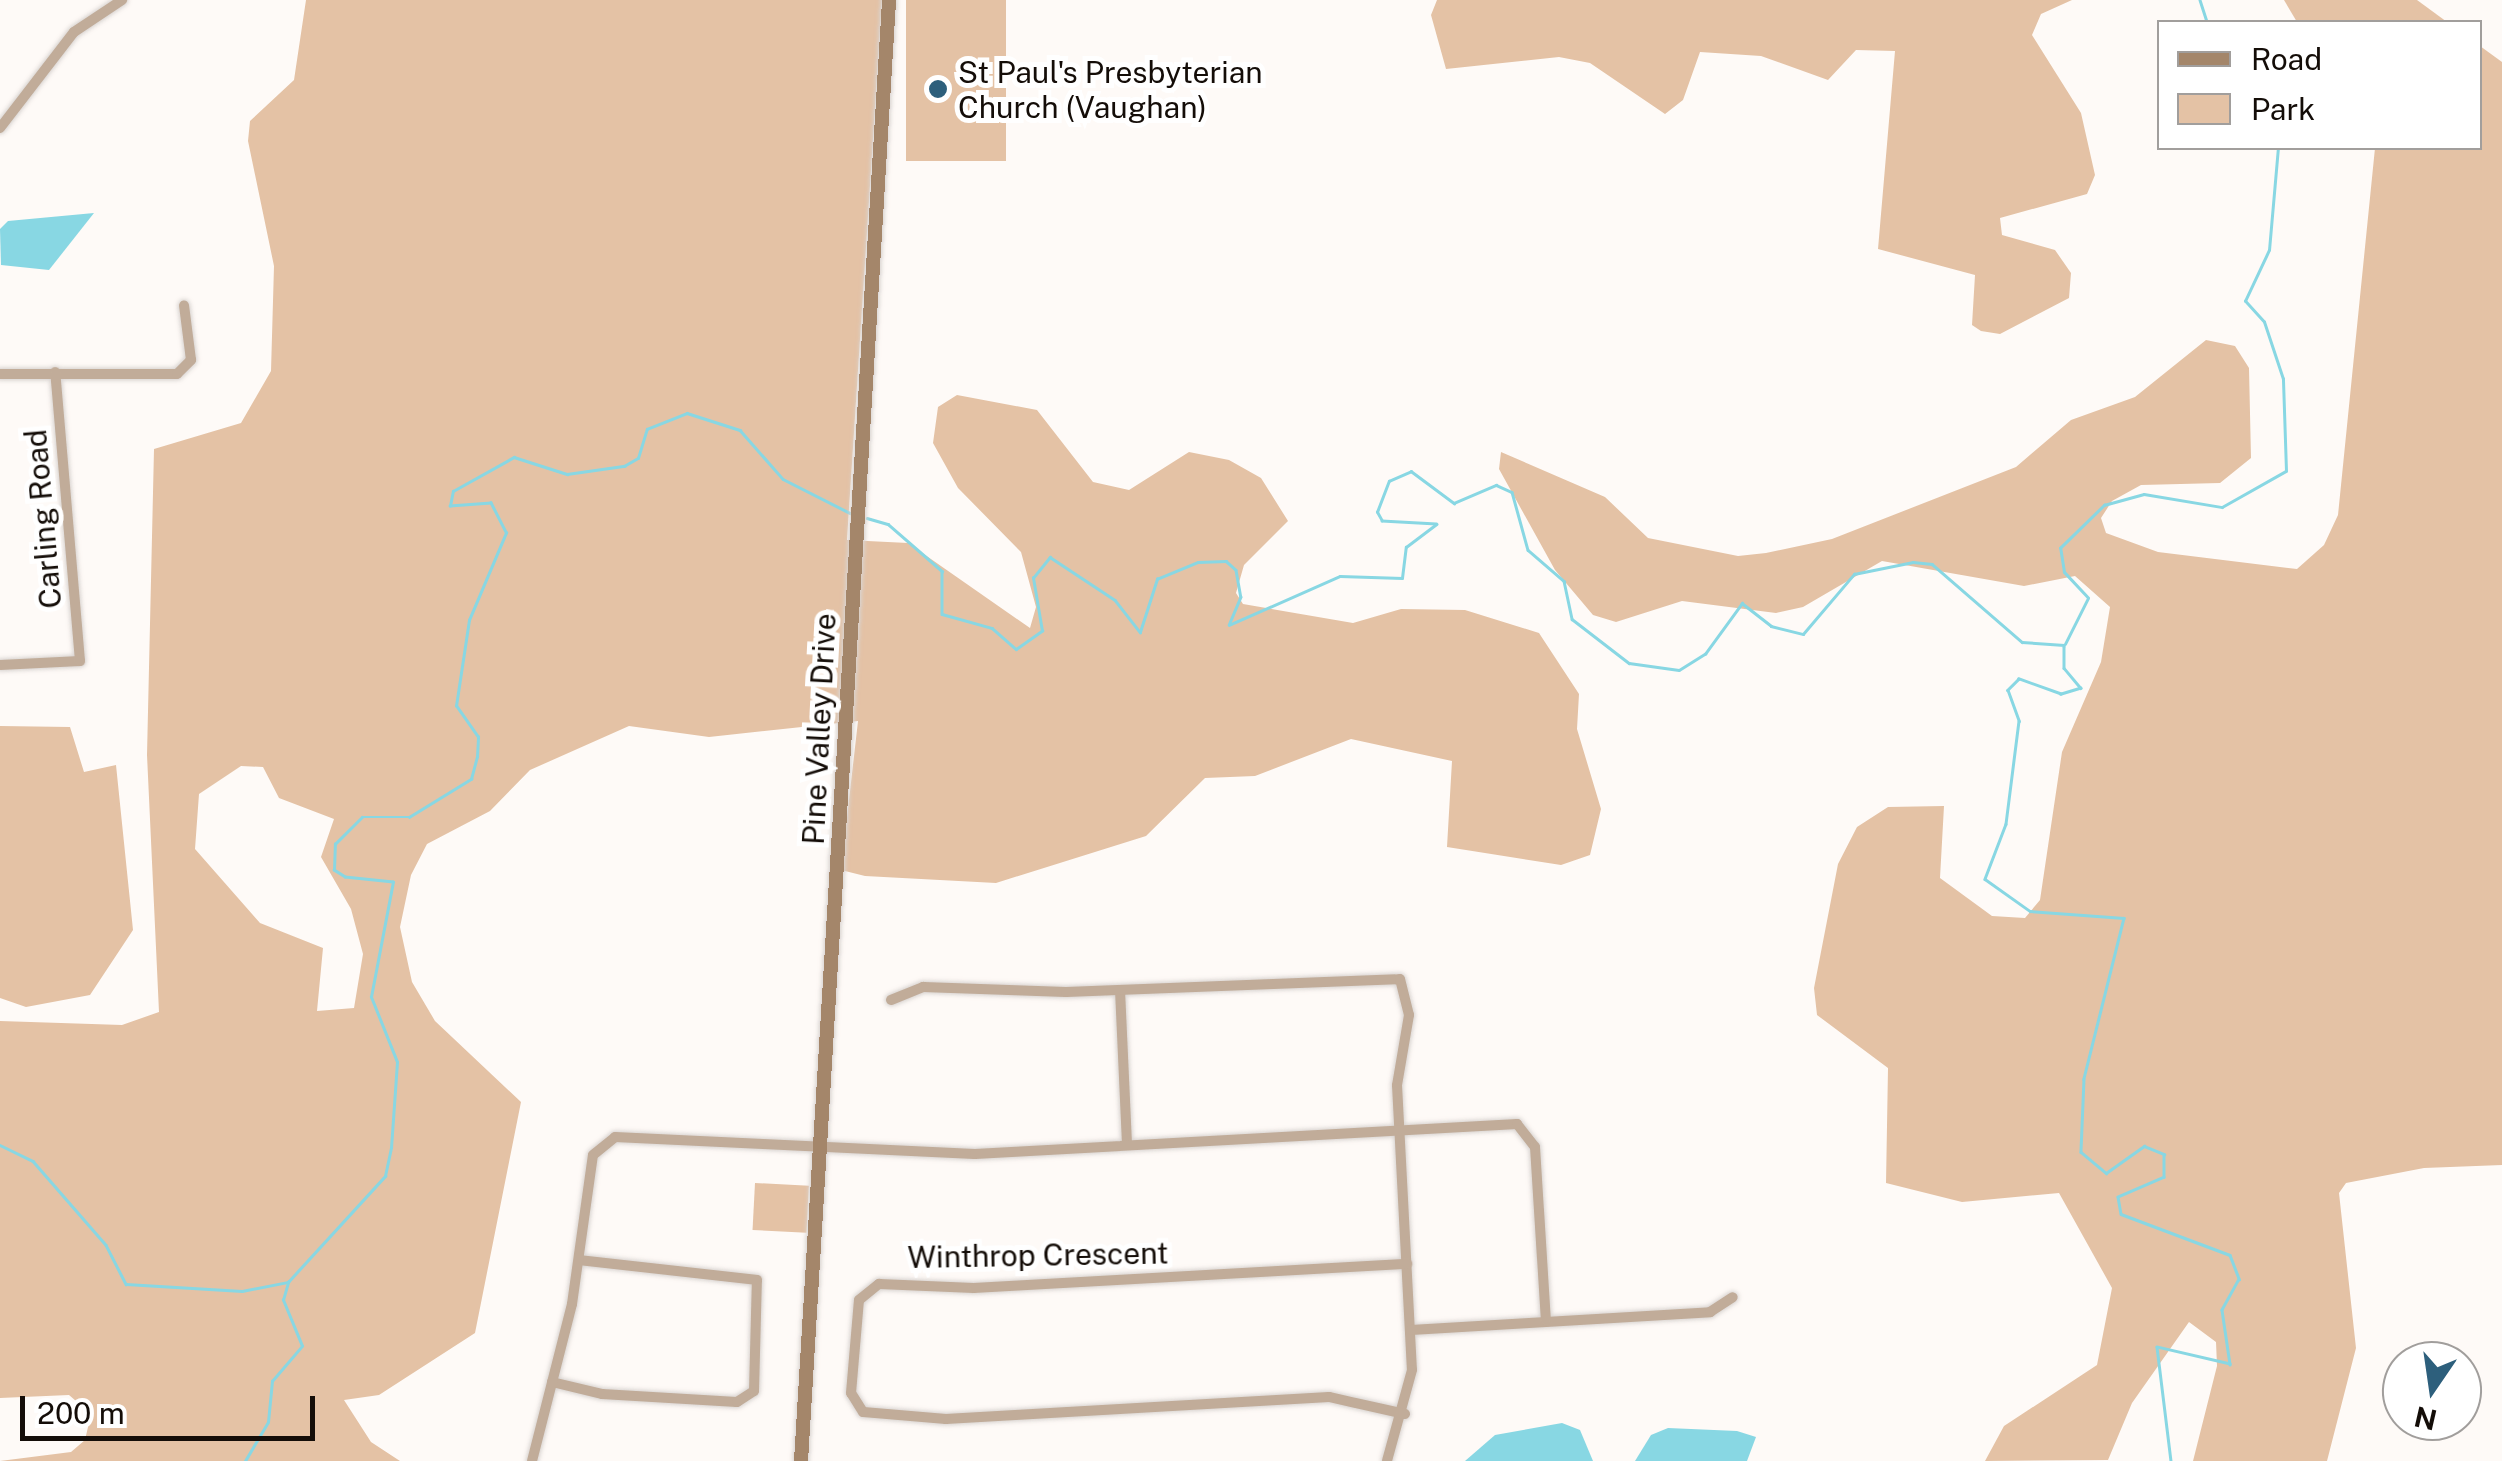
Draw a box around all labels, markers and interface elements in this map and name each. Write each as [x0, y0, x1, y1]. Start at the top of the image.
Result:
legend [2157, 20, 2482, 150]
text: Road [2251, 41, 2322, 77]
place label: St Paul's Presbyterian Church (Vaughan) [958, 54, 1263, 124]
marker: St Paul's Presbyterian Church (Vaughan) [927, 78, 949, 100]
text: Park [2251, 91, 2315, 127]
street label: Carling Road [17, 428, 69, 610]
street label: Pine Valley Drive [795, 612, 843, 846]
street label: Winthrop Crescent [907, 1235, 1169, 1275]
north arrow [2382, 1341, 2482, 1441]
scale bar [25, 1376, 320, 1438]
text: 200 m [37, 1395, 125, 1431]
text: N [2411, 1400, 2440, 1437]

